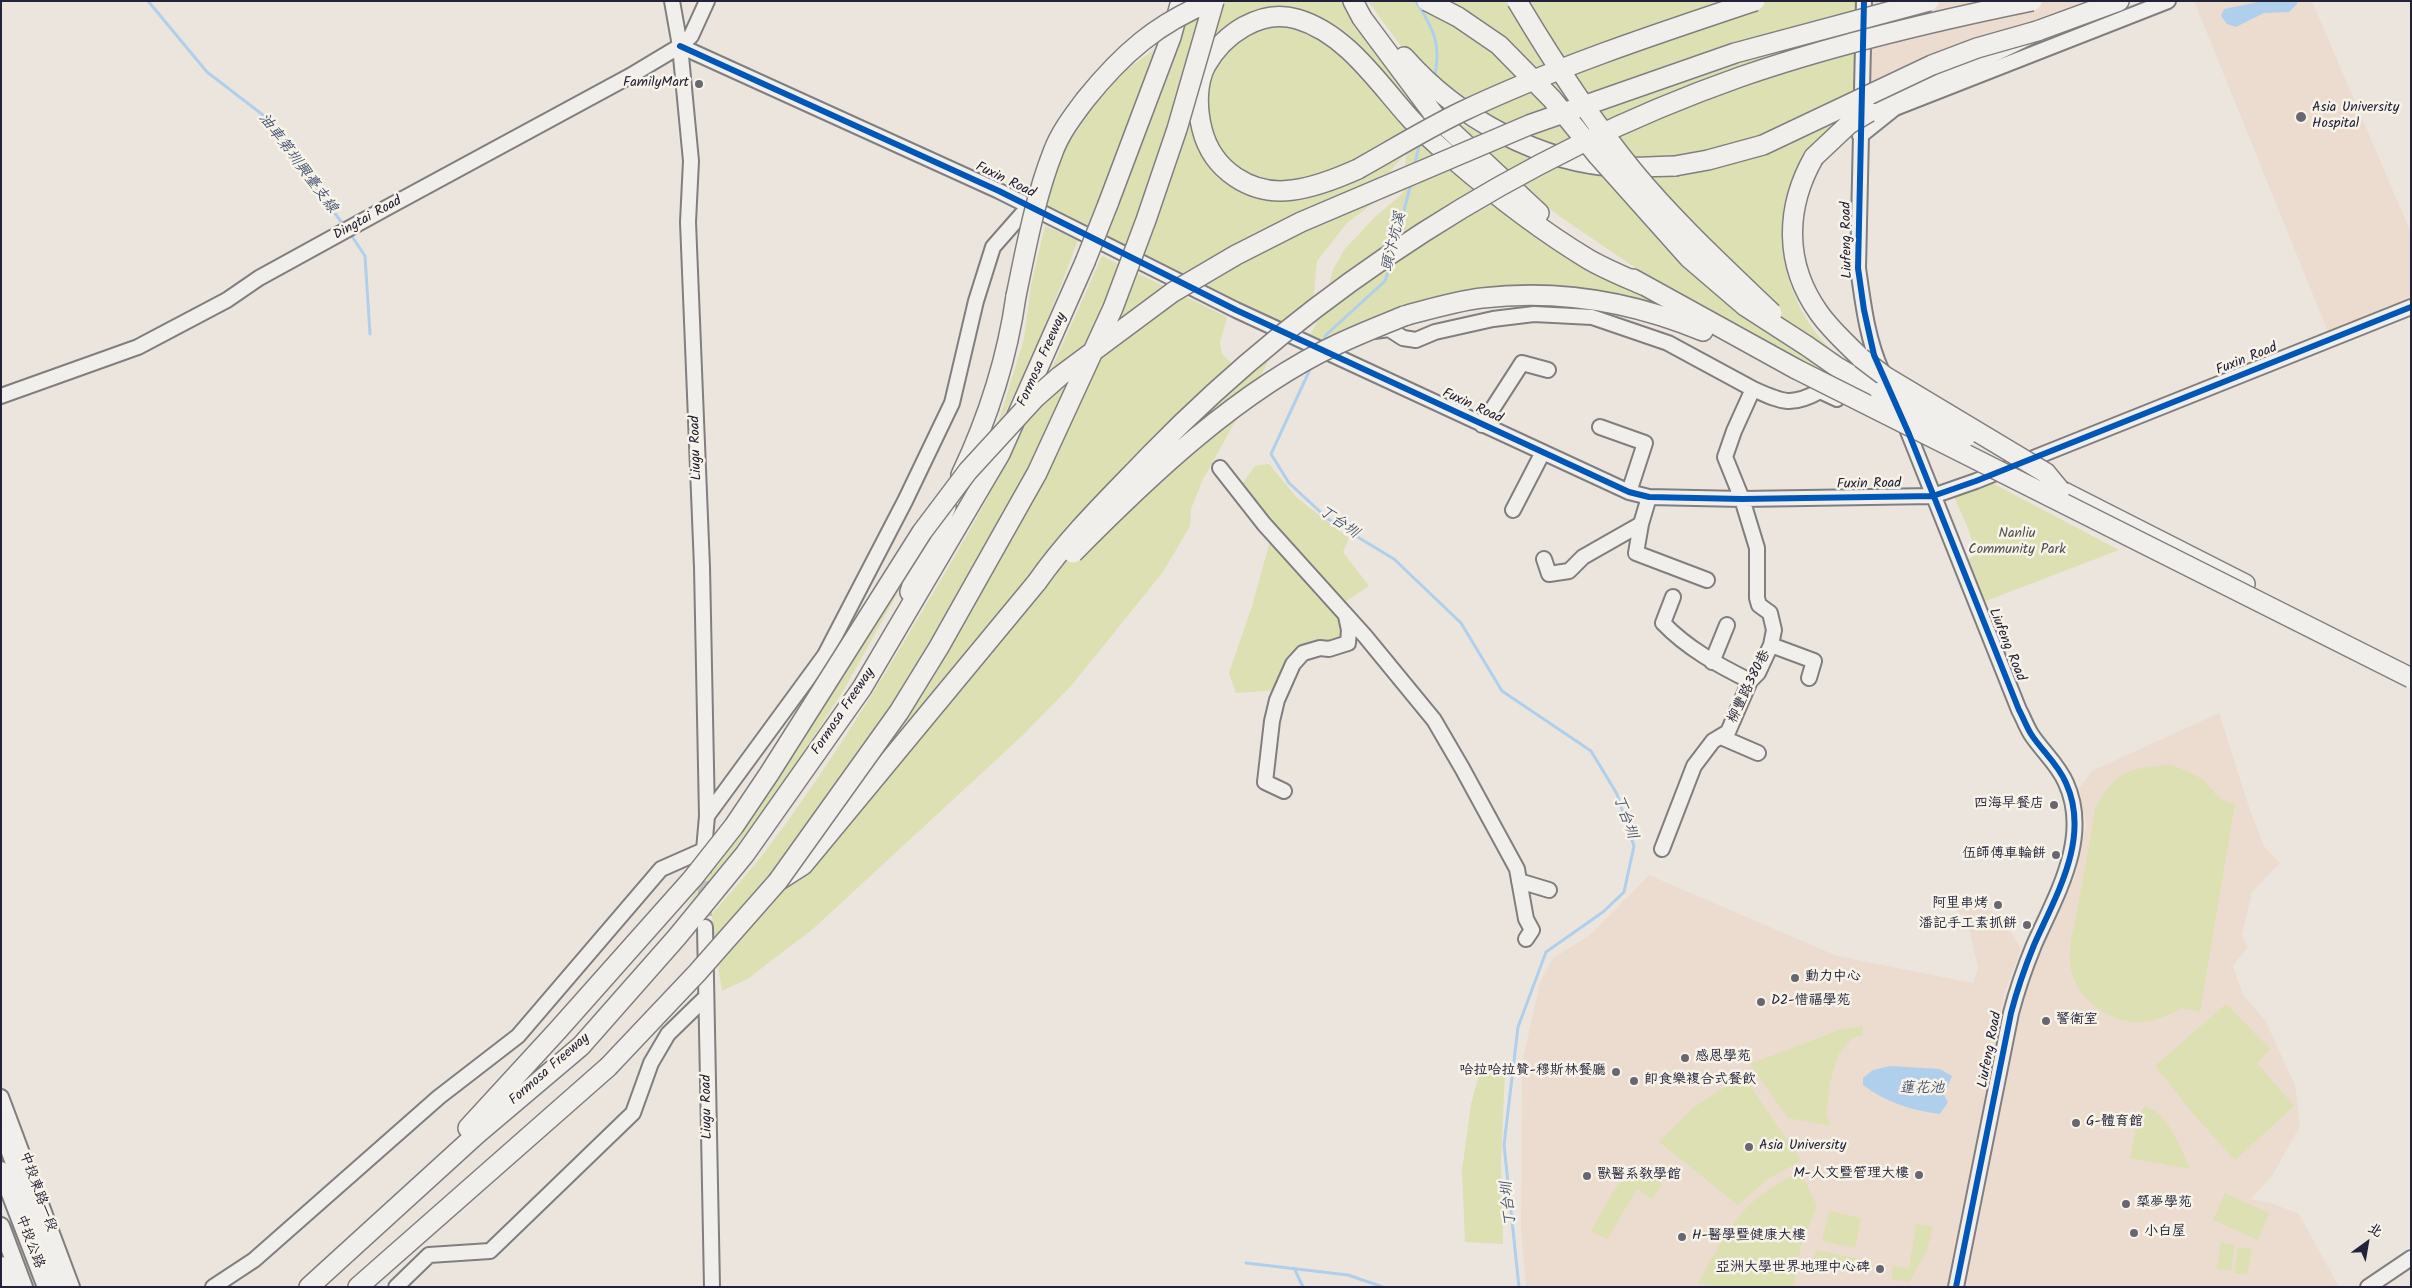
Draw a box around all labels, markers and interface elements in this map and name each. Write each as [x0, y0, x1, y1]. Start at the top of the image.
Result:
place label: FamilyMart [623, 76, 689, 92]
marker: FamilyMart [693, 78, 705, 90]
place label: Asia University Hospital [2312, 101, 2399, 134]
marker: Asia University Hospital [2294, 110, 2308, 124]
water label: 油車第圳興臺支線 [254, 111, 340, 217]
street label: Fuxin Road [972, 159, 1038, 203]
street label: Dingtai Road [331, 193, 405, 245]
street label: Liufeng Road [1839, 201, 1857, 279]
water label: 頭汴坑溪 [1379, 211, 1411, 273]
street label: Formosa Freeway [1015, 310, 1071, 410]
street label: Fuxin Road [2214, 340, 2280, 380]
street label: Fuxin Road [1439, 386, 1505, 428]
street label: Liugu Road [687, 415, 707, 481]
street label: Fuxin Road [1837, 476, 1901, 494]
water label: 丁台圳 [1314, 503, 1362, 543]
park label: Nanliu Community Park [1968, 527, 2066, 560]
street label: Liufeng Road [1984, 606, 2028, 684]
street label: 柳豐路380巷 [1725, 648, 1775, 726]
street label: Formosa Freeway [809, 665, 879, 759]
water label: 丁台圳 [1608, 793, 1640, 841]
place label: 四海早餐店 [1974, 797, 2044, 813]
marker: 四海早餐店 [2048, 799, 2060, 811]
place label: 伍師傅車輪餅 [1962, 847, 2046, 863]
marker: 伍師傅車輪餅 [2050, 849, 2062, 861]
place label: 阿里串烤 [1932, 897, 1988, 913]
marker: 阿里串烤 [1992, 899, 2004, 911]
place label: 潘記手工素抓餅 [1919, 917, 2017, 933]
marker: 潘記手工素抓餅 [2021, 919, 2033, 931]
place label: 動力中心 [1805, 970, 1861, 986]
marker: 動力中心 [1789, 972, 1801, 984]
place label: D2-惜福學苑 [1771, 994, 1851, 1010]
marker: D2-惜福學苑 [1755, 996, 1767, 1008]
street label: Liufeng Road [1975, 1011, 2007, 1089]
place label: 警衛室 [2056, 1013, 2098, 1029]
marker: 警衛室 [2040, 1015, 2052, 1027]
street label: Formosa Freeway [506, 1031, 594, 1109]
place label: 感恩學苑 [1695, 1050, 1751, 1066]
marker: 感恩學苑 [1679, 1052, 1691, 1064]
place label: 哈拉哈拉贊-穆斯林餐廳 [1460, 1064, 1606, 1080]
marker: 哈拉哈拉贊-穆斯林餐廳 [1610, 1066, 1622, 1078]
place label: 即食樂複合式餐飲 [1644, 1073, 1756, 1089]
street label: Liugu Road [699, 1074, 717, 1140]
marker: 即食樂複合式餐飲 [1628, 1075, 1640, 1087]
water label: 蓮花池 [1900, 1080, 1944, 1098]
place label: G-體育館 [2086, 1115, 2143, 1131]
marker: G-體育館 [2070, 1117, 2082, 1129]
place label: Asia University [1759, 1139, 1846, 1155]
marker: Asia University [1743, 1141, 1755, 1153]
street label: 中投東路一段 [15, 1150, 59, 1234]
place label: M-人文暨管理大樓 [1794, 1167, 1909, 1183]
place label: 獸醫系教學館 [1597, 1168, 1681, 1184]
marker: M-人文暨管理大樓 [1913, 1169, 1925, 1181]
marker: 獸醫系教學館 [1581, 1170, 1593, 1182]
water label: 丁台圳 [1499, 1181, 1521, 1227]
place label: 築夢學苑 [2136, 1196, 2192, 1212]
marker: 築夢學苑 [2120, 1198, 2132, 1210]
street label: 中投公路 [11, 1213, 47, 1271]
text: 北 [2363, 1217, 2387, 1243]
north arrow [2342, 1218, 2392, 1268]
place label: 小白屋 [2144, 1225, 2186, 1241]
marker: 小白屋 [2128, 1227, 2140, 1239]
place label: H-醫學暨健康大樓 [1692, 1229, 1806, 1245]
marker: H-醫學暨健康大樓 [1676, 1231, 1688, 1243]
place label: 亞洲大學世界地理中心碑 [1716, 1261, 1870, 1277]
marker: 亞洲大學世界地理中心碑 [1874, 1263, 1886, 1275]

